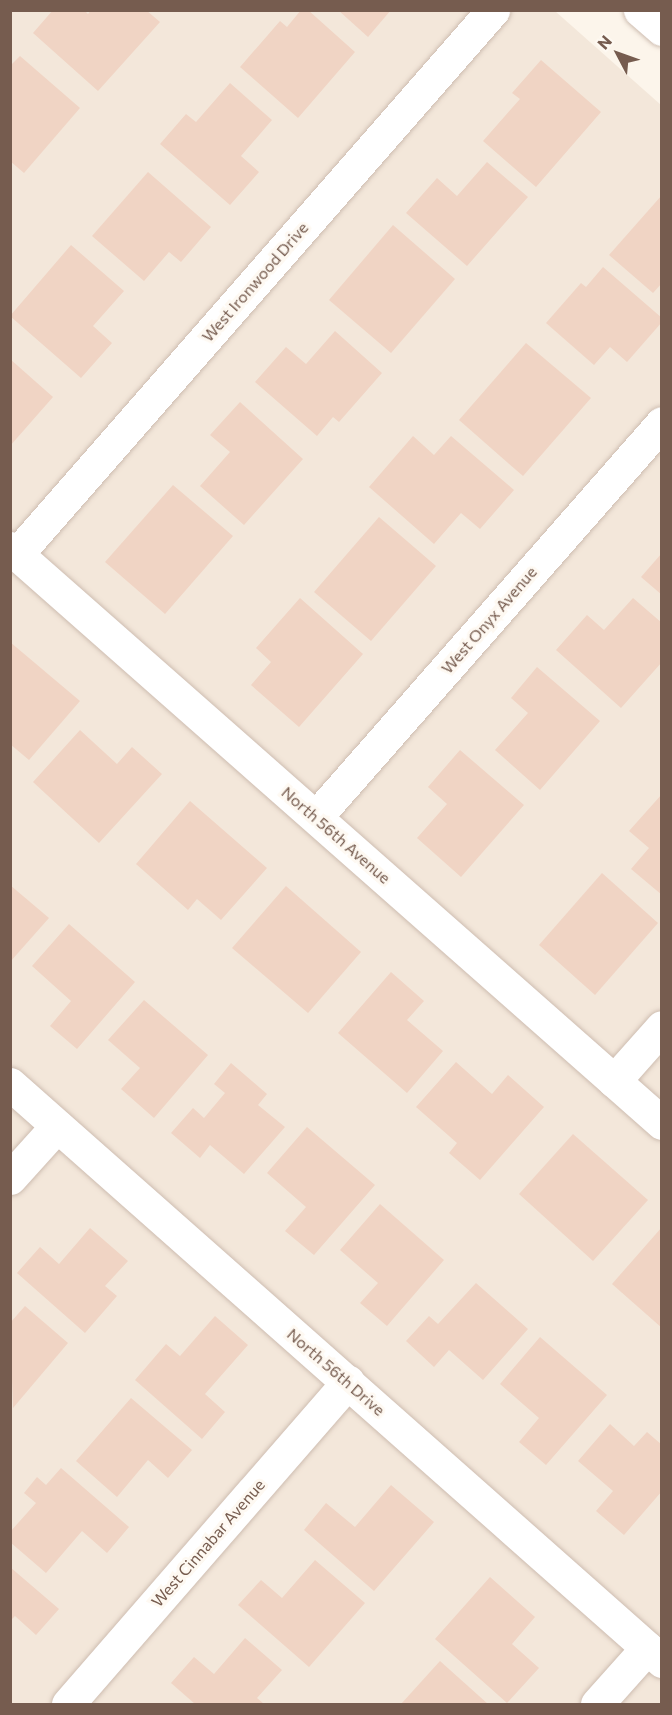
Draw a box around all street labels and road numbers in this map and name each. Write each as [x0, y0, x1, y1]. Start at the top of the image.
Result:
street label: West Ironwood Drive [198, 218, 312, 346]
street label: West Onyx Avenue [437, 562, 541, 678]
street label: North 56th Avenue [278, 783, 394, 887]
street label: North 56th Drive [283, 1324, 389, 1420]
street label: West Cinnabar Avenue [147, 1475, 269, 1611]

